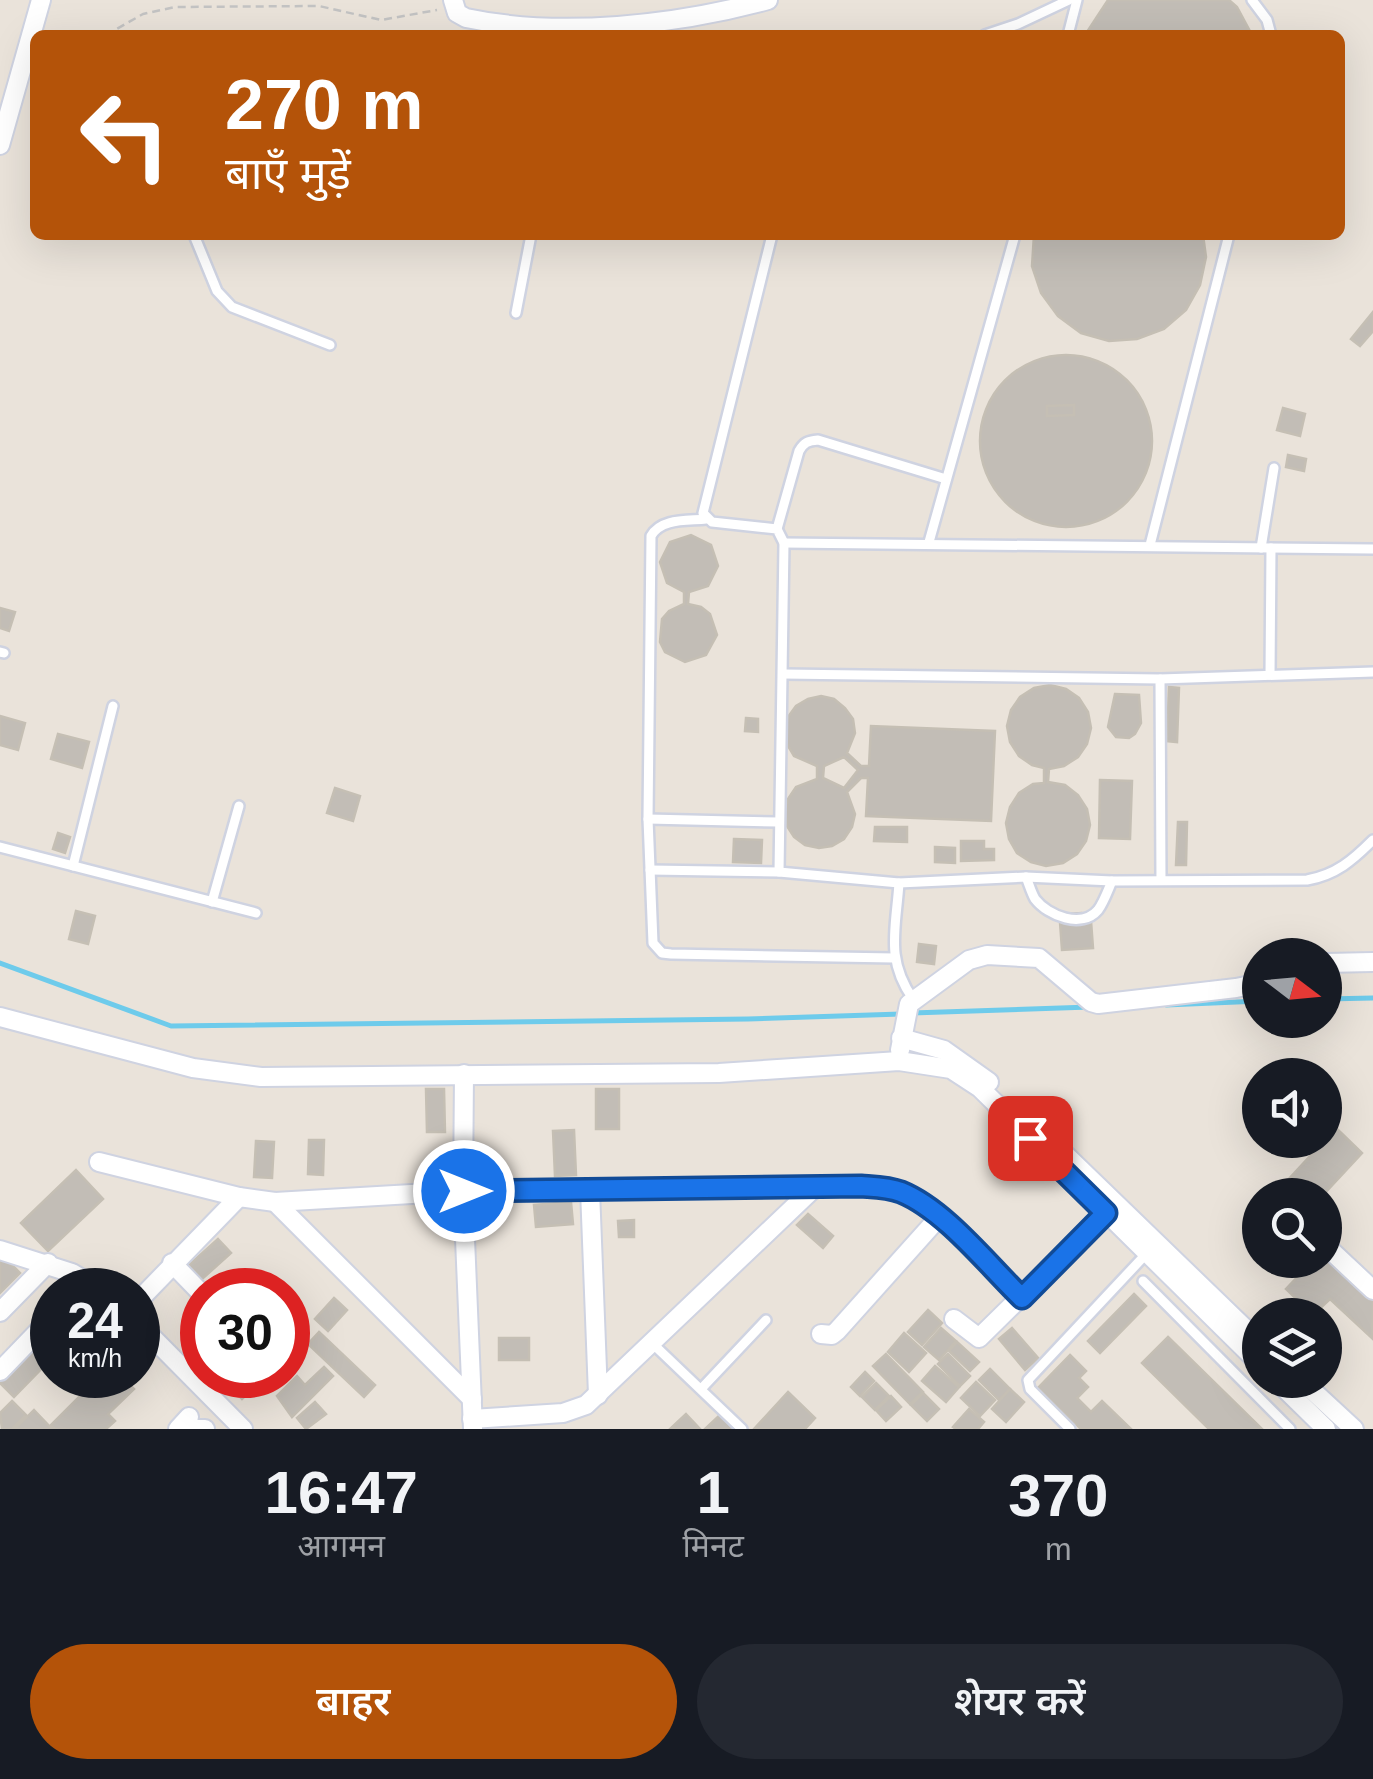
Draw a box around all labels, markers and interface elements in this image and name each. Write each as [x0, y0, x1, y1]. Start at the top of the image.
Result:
text: 270 m [225, 66, 423, 144]
icon: left [60, 70, 190, 200]
text: बाएँ मुड़ें [225, 148, 351, 199]
north arrow [1242, 938, 1342, 1038]
map controls [1242, 938, 1342, 1398]
button: sound [1242, 1058, 1342, 1158]
pin [988, 1096, 1073, 1181]
icon: arrive [1003, 1111, 1058, 1166]
position arrow [412, 1139, 516, 1243]
button: search [1242, 1178, 1342, 1278]
speed limit sign: 30 [180, 1268, 310, 1398]
text: 24 [67, 1293, 123, 1349]
button: layers [1242, 1298, 1342, 1398]
text: km/h [68, 1344, 122, 1372]
text: 16:47 [265, 1459, 418, 1526]
text: 1 [696, 1459, 730, 1526]
text: 370 [1008, 1462, 1108, 1529]
text: आगमन [297, 1528, 385, 1564]
text: मिनट [683, 1528, 744, 1564]
text: m [1045, 1531, 1072, 1567]
button: बाहर [30, 1644, 677, 1759]
button: शेयर करें [697, 1644, 1343, 1759]

